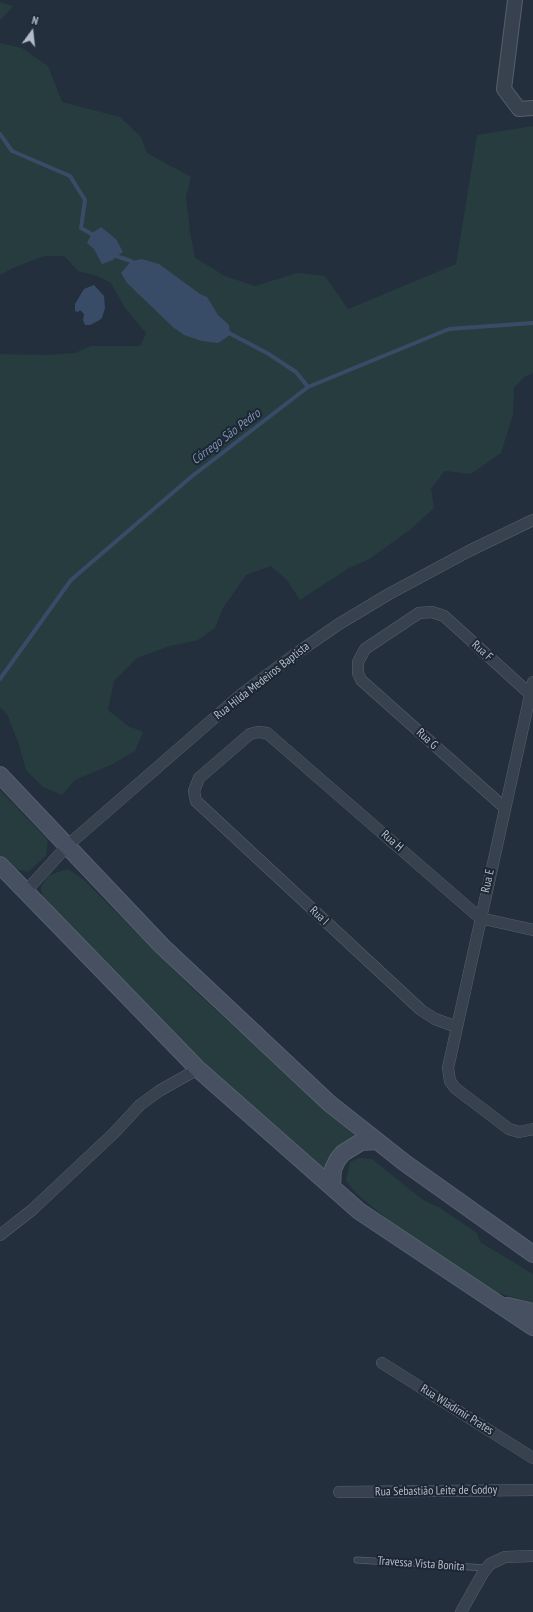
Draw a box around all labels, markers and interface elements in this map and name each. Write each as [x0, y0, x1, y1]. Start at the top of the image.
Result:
north arrow [12, 12, 52, 52]
text: N [30, 13, 40, 28]
water label: Córrego São Pedro [188, 406, 264, 468]
street label: Rua F [469, 638, 495, 664]
street label: Rua Hilda Medeiros Baptista [212, 639, 312, 723]
street label: Rua G [413, 726, 441, 752]
street label: Rua H [378, 827, 406, 855]
street label: Rua E [478, 868, 498, 894]
street label: Rua I [306, 904, 332, 928]
street label: Rua Wladimir Prates [418, 1382, 496, 1438]
street label: Rua Sebastião Leite de Godoy [375, 1483, 497, 1499]
street label: Travessa Vista Bonita [377, 1554, 465, 1574]

